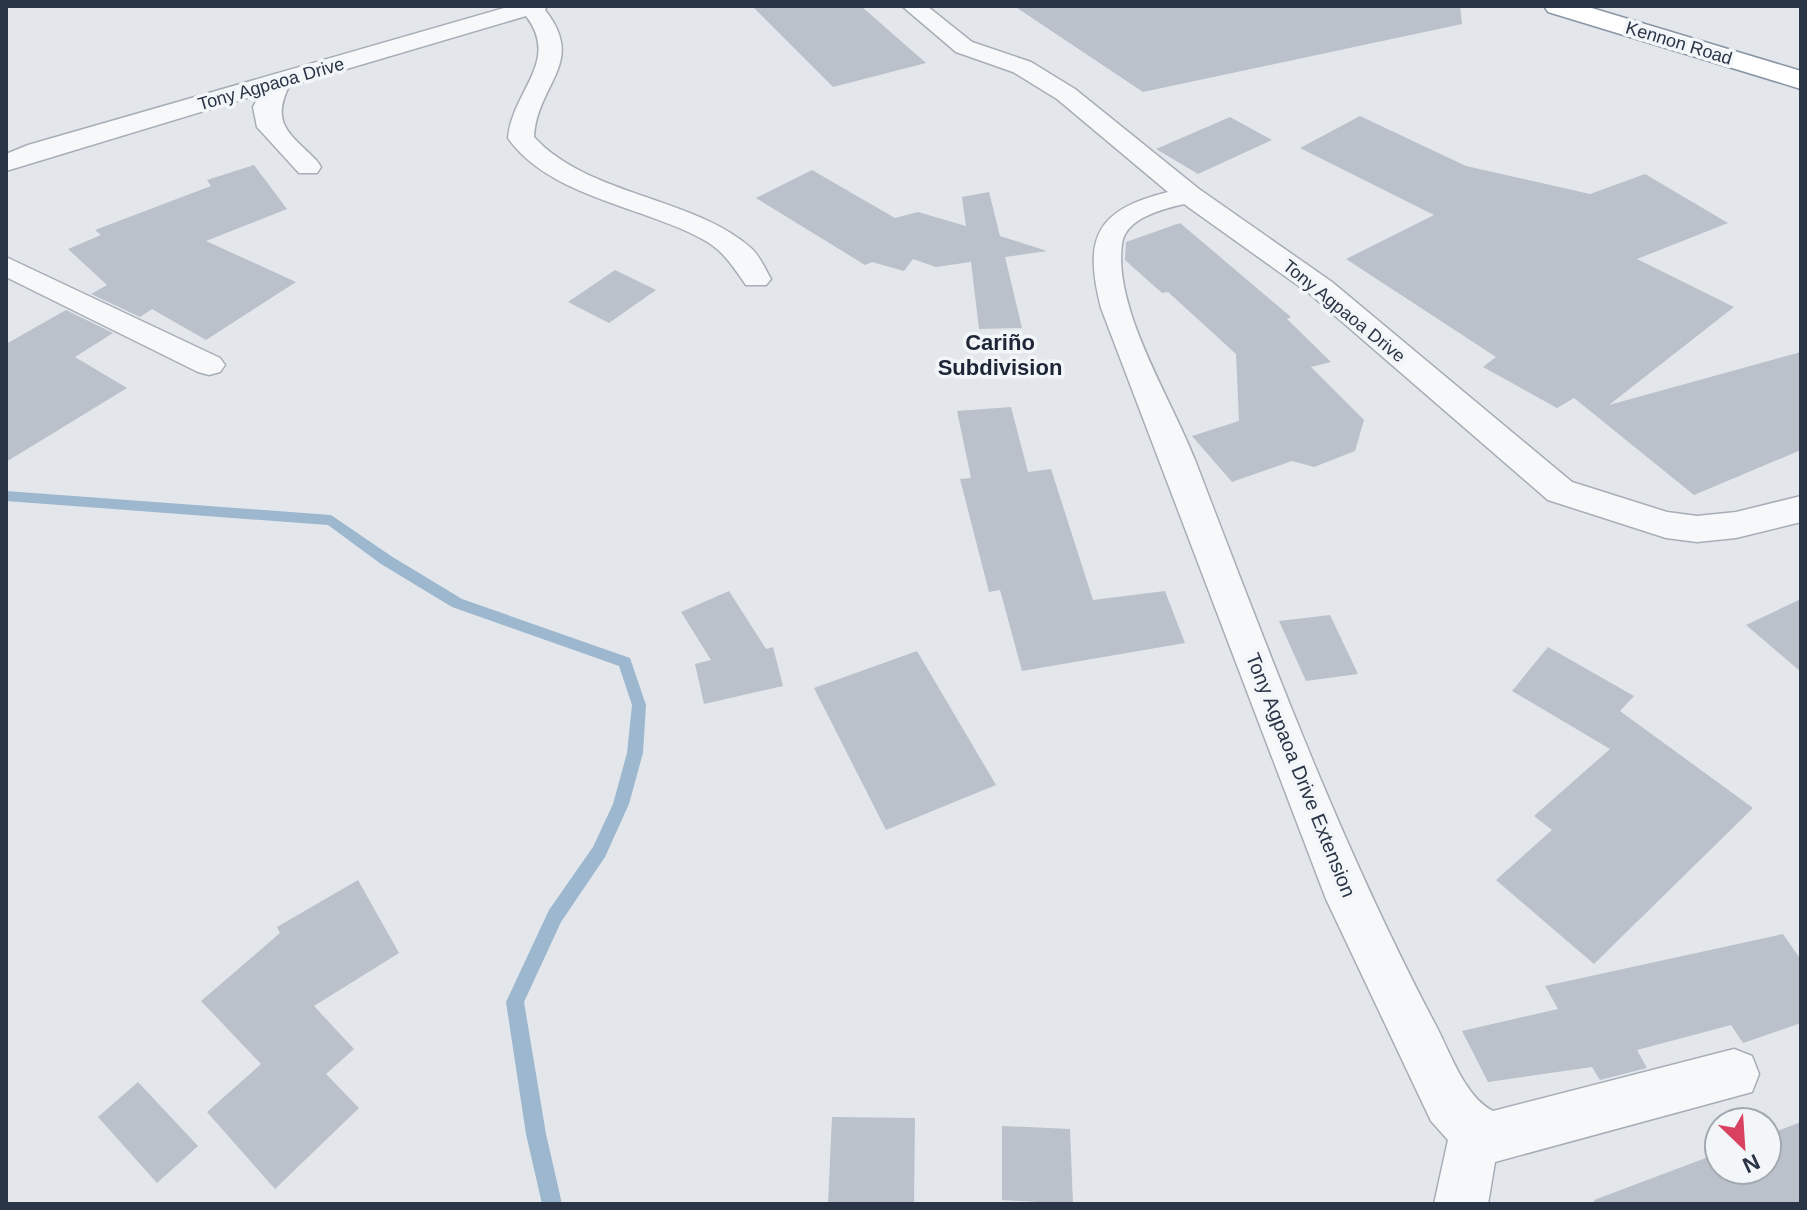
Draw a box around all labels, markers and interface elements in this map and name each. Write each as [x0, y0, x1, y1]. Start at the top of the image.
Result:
street label: Kennon Road [1623, 17, 1735, 69]
street label: Tony Agpaoa Drive [196, 54, 346, 114]
street label: Tony Agpaoa Drive [1279, 256, 1409, 366]
district label: Cariño Subdivision [938, 330, 1062, 380]
street label: Tony Agpaoa Drive Extension [1242, 650, 1360, 900]
north arrow [1703, 1106, 1783, 1186]
text: N [1739, 1149, 1764, 1178]

